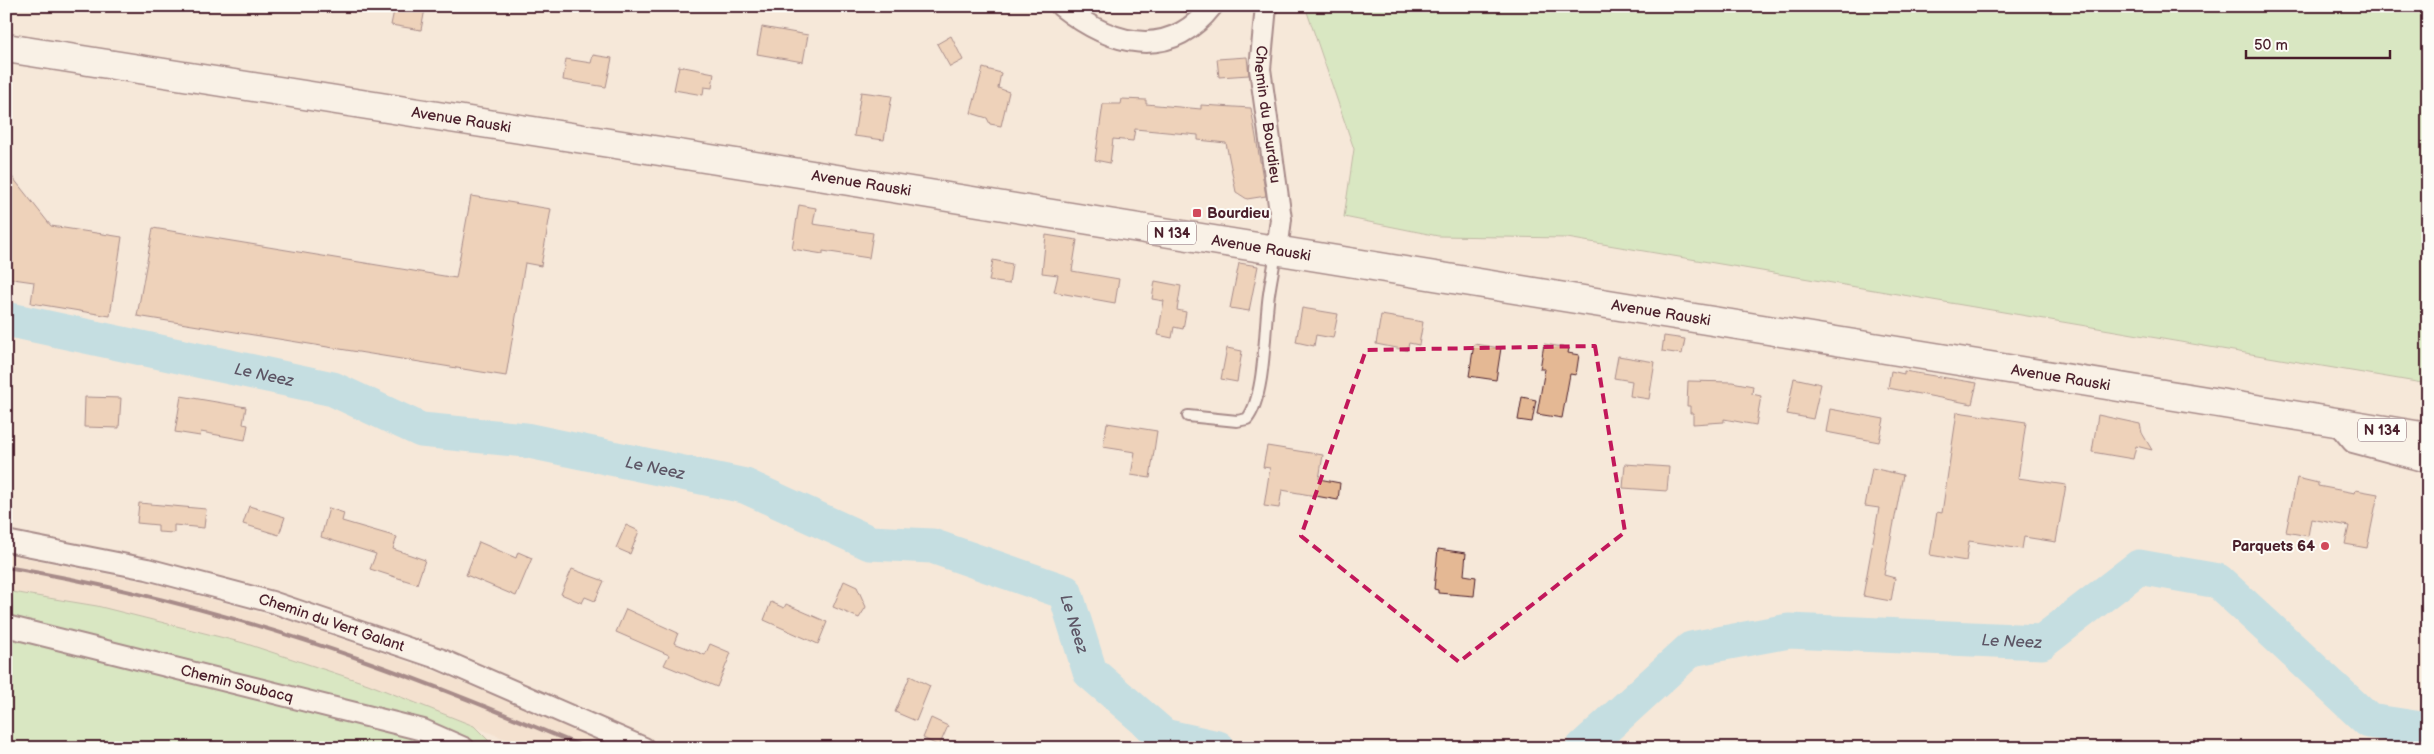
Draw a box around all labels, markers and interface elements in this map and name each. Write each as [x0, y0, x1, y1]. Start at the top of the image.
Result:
scale bar [2246, 28, 2390, 60]
text: 50 m [2254, 36, 2288, 55]
street label: Chemin du Bourdieu [1250, 44, 1285, 184]
street label: Avenue Rauski [410, 103, 512, 137]
street label: Avenue Rauski [810, 166, 912, 201]
place label: Bourdieu [1207, 204, 1270, 223]
marker: Bourdieu [1191, 207, 1203, 219]
road number: N 134 [1148, 222, 1196, 244]
street label: Avenue Rauski [1210, 231, 1312, 266]
street label: Avenue Rauski [1610, 296, 1712, 331]
water label: Le Neez [232, 360, 296, 391]
street label: Avenue Rauski [2010, 361, 2112, 395]
road number: N 134 [2358, 418, 2406, 442]
water label: Le Neez [623, 453, 687, 484]
place label: Parquets 64 [2232, 537, 2315, 556]
marker: Parquets 64 [2319, 540, 2331, 552]
street label: Chemin du Vert Galant [256, 590, 407, 656]
water label: Le Neez [1055, 592, 1092, 656]
water label: Le Neez [1981, 631, 2043, 653]
street label: Chemin Soubacq [178, 661, 295, 707]

